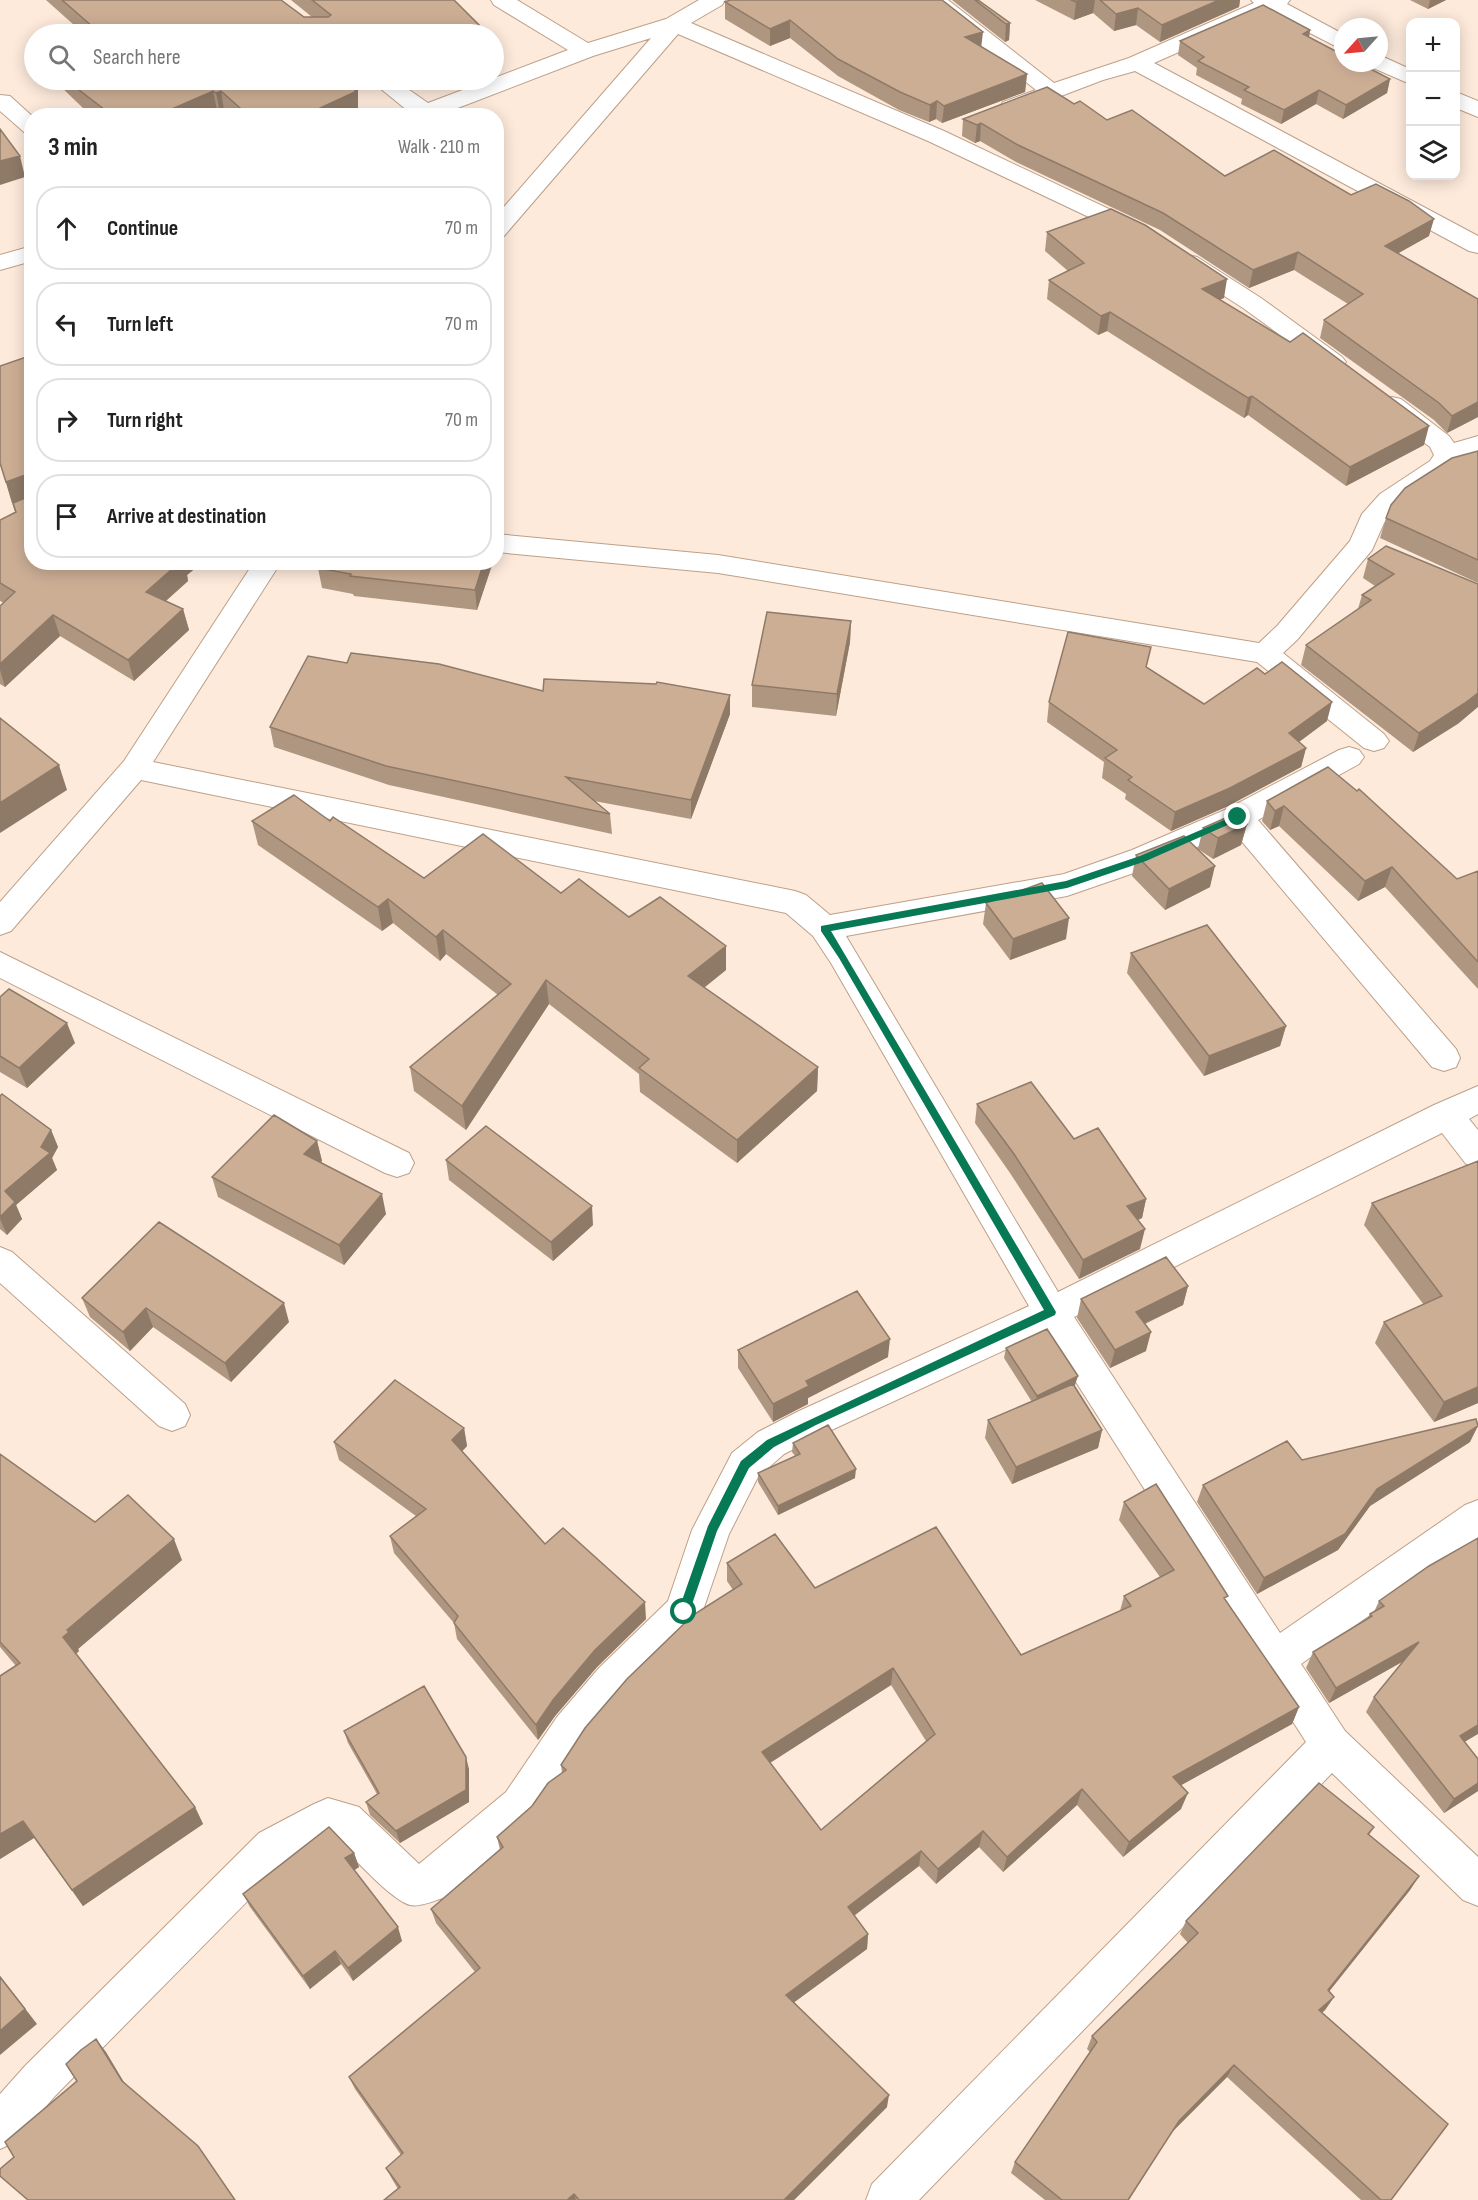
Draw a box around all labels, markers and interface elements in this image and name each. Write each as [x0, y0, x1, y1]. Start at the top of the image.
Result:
north arrow [1334, 18, 1388, 72]
map controls [1406, 18, 1460, 180]
button: + [1406, 18, 1460, 72]
search box [24, 24, 504, 90]
icon: search [45, 41, 78, 74]
text: Search here [93, 44, 180, 71]
button: − [1406, 72, 1460, 126]
button: layers [1406, 126, 1460, 180]
text: 3 min [48, 132, 98, 163]
text: Walk · 210 m [398, 135, 480, 159]
icon: ahead [50, 212, 83, 245]
text: Continue [107, 215, 178, 242]
text: 70 m [445, 216, 478, 240]
icon: left [50, 308, 83, 341]
text: Turn left [107, 311, 173, 338]
text: 70 m [445, 312, 478, 336]
icon: right [50, 404, 83, 437]
text: Turn right [107, 407, 183, 434]
text: 70 m [445, 408, 478, 432]
icon: arrive [50, 500, 83, 533]
text: Arrive at destination [107, 503, 266, 530]
route end [1224, 803, 1250, 829]
route start [670, 1598, 696, 1624]

